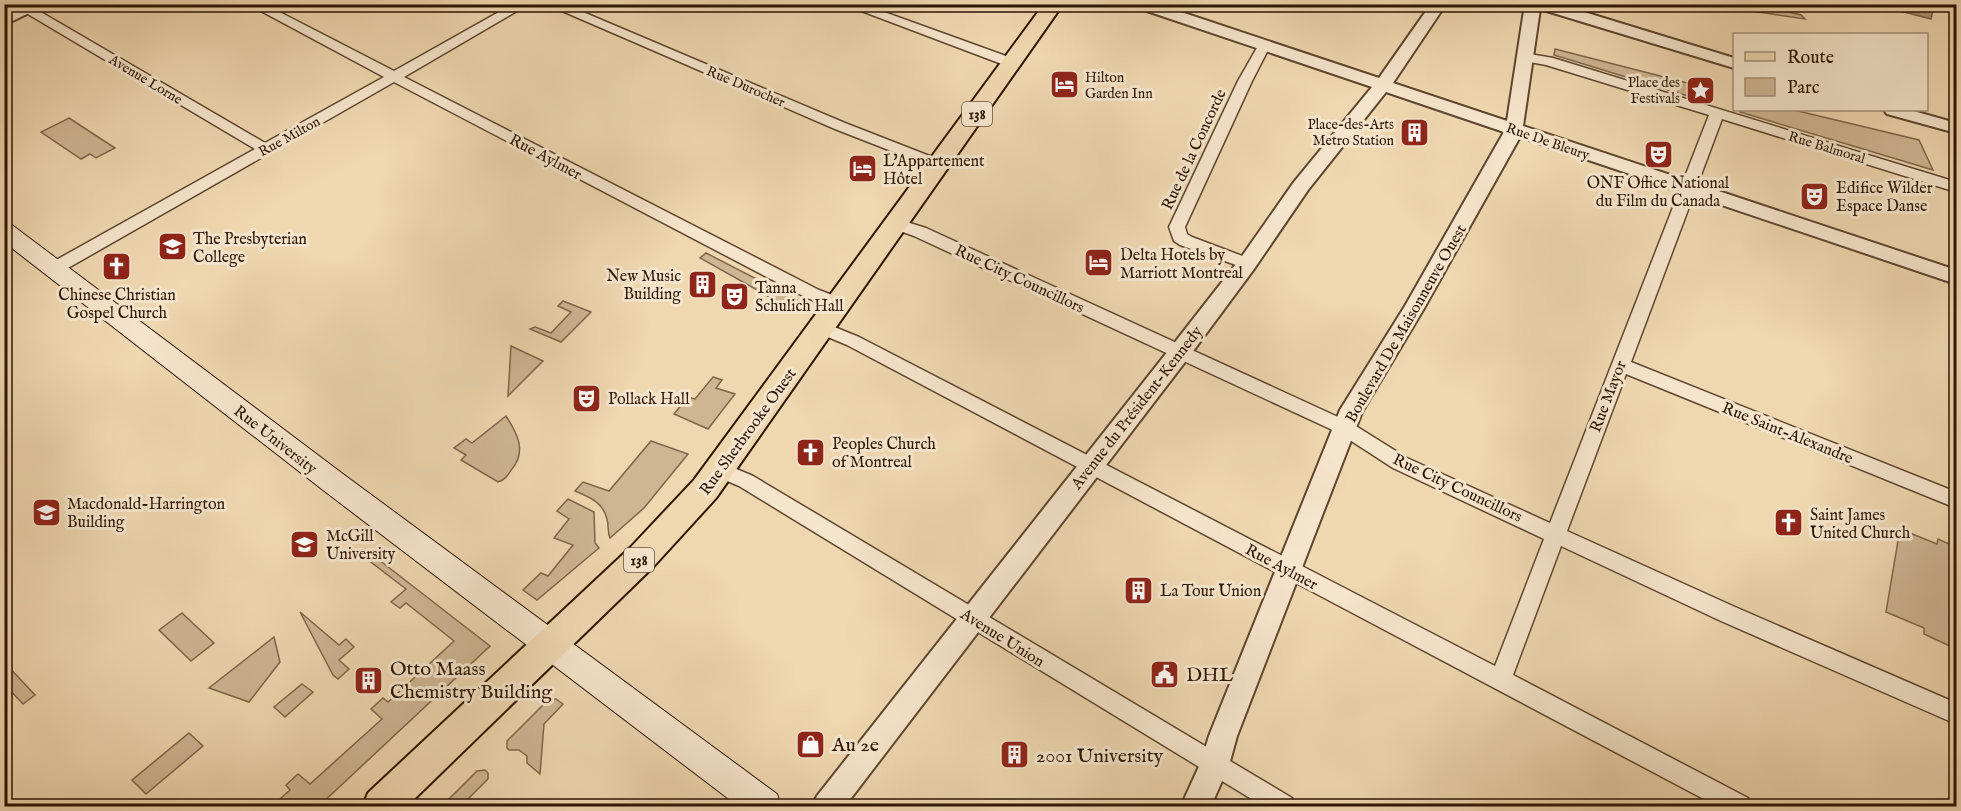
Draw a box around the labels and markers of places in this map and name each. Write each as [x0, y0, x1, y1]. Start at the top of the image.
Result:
hotel icon: Hilton Garden Inn [1048, 69, 1080, 101]
place label: Hilton Garden Inn [1085, 69, 1153, 103]
place label: Place des Festivals [1628, 74, 1680, 108]
place icon: Place des Festivals [1685, 74, 1717, 106]
place label: Place-des-Arts Metro Station [1307, 116, 1395, 150]
building icon: Place-des-Arts Metro Station [1399, 116, 1431, 148]
theatre icon: ONF Office National du Film du Canada [1642, 138, 1674, 170]
place label: L'Appartement Hôtel [883, 152, 985, 190]
hotel icon: L'Appartement Hôtel [846, 153, 878, 185]
place label: ONF Office National du Film du Canada [1587, 174, 1730, 212]
place label: Edifice Wilder Espace Danse [1836, 179, 1933, 217]
theatre icon: Edifice Wilder Espace Danse [1799, 180, 1831, 212]
place label: The Presbyterian College [193, 230, 307, 268]
school or university icon: The Presbyterian College [156, 231, 188, 263]
place label: Delta Hotels by Marriott Montreal [1120, 246, 1244, 284]
hotel icon: Delta Hotels by Marriott Montreal [1083, 247, 1115, 279]
church icon: Chinese Christian Gospel Church [101, 250, 133, 282]
place label: New Music Building [606, 267, 681, 305]
building icon: New Music Building [686, 268, 718, 300]
place label: Tanna Schulich Hall [755, 279, 844, 317]
theatre icon: Tanna Schulich Hall [718, 280, 750, 312]
place label: Chinese Christian Gospel Church [58, 286, 176, 324]
theatre icon: Pollack Hall [571, 382, 603, 414]
place label: Pollack Hall [608, 390, 690, 410]
place label: Peoples Church of Montreal [832, 435, 936, 473]
church icon: Peoples Church of Montreal [795, 436, 827, 468]
place label: Macdonald-Harrington Building [67, 495, 226, 533]
school or university icon: Macdonald-Harrington Building [30, 496, 62, 528]
place label: Saint James United Church [1810, 506, 1911, 544]
church icon: Saint James United Church [1773, 507, 1805, 539]
place label: McGill University [326, 527, 395, 565]
school or university icon: McGill University [289, 528, 321, 560]
building icon: La Tour Union [1123, 574, 1155, 606]
place label: La Tour Union [1160, 582, 1262, 602]
place label: Otto Maass Chemistry Building [390, 657, 553, 705]
public building icon: DHL [1149, 658, 1181, 690]
place label: DHL [1186, 663, 1234, 688]
building icon: Otto Maass Chemistry Building [353, 664, 385, 696]
shop icon: Au 2e [795, 728, 827, 760]
place label: Au 2e [831, 733, 879, 758]
building icon: 2001 University [999, 739, 1031, 771]
place label: 2001 University [1036, 744, 1164, 769]

